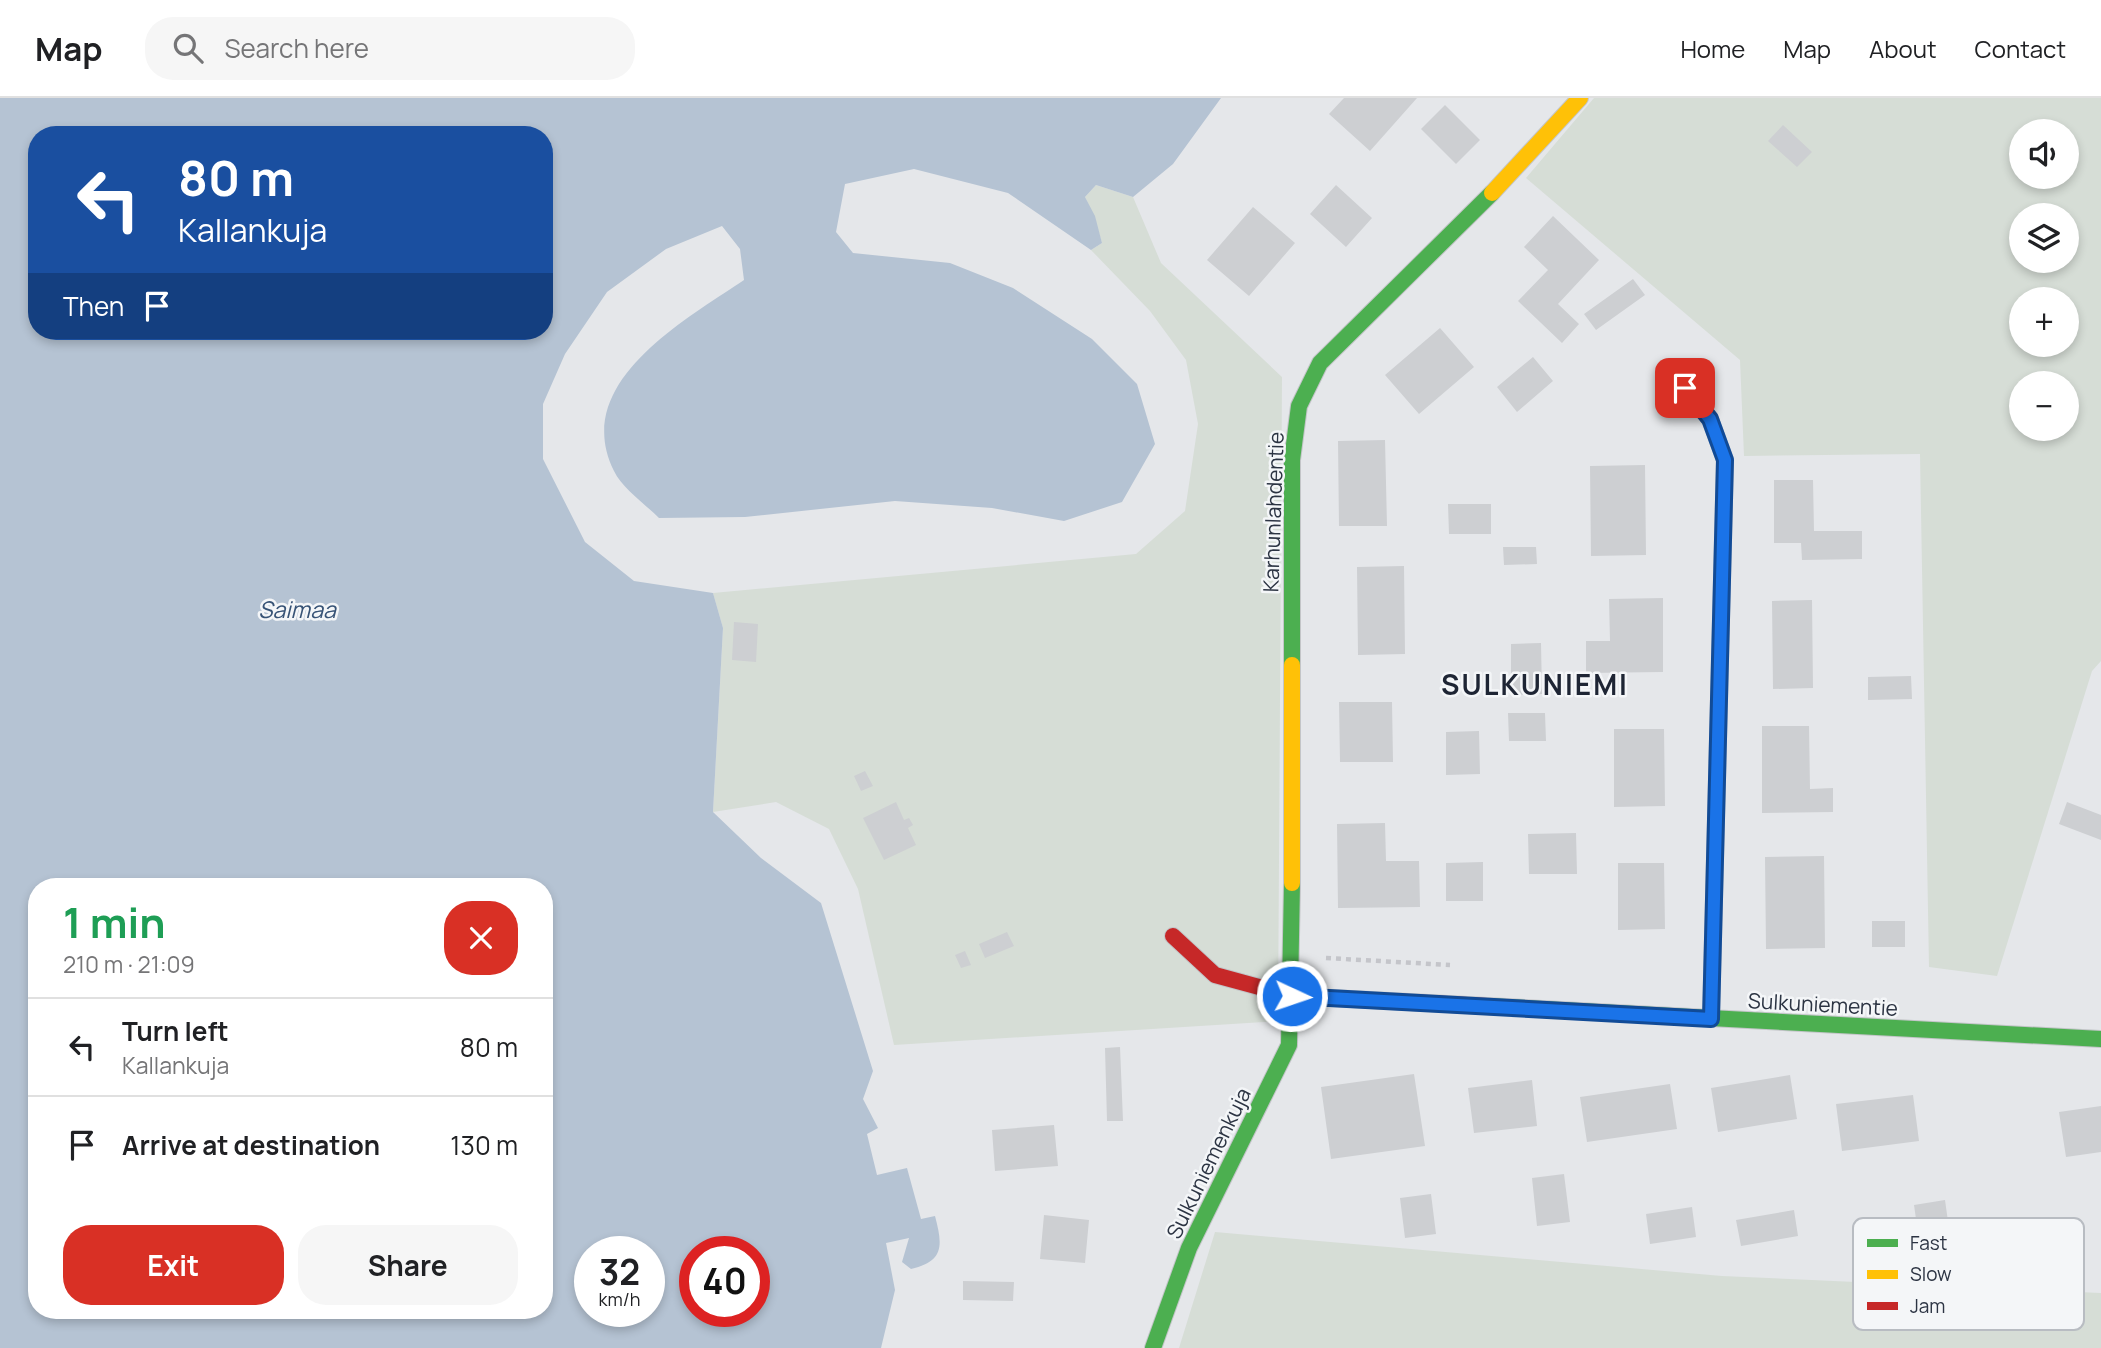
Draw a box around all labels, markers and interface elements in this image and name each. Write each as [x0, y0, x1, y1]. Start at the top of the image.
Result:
search box [145, 17, 635, 80]
text: Map [35, 26, 103, 71]
icon: search [169, 29, 207, 67]
text: Search here [225, 30, 369, 66]
text: Home [1680, 32, 1745, 65]
text: Map [1783, 32, 1831, 65]
text: About [1869, 32, 1937, 65]
text: Contact [1975, 32, 2066, 65]
map controls [2009, 119, 2079, 441]
button: sound [2009, 119, 2079, 189]
text: 80 m [178, 144, 294, 211]
icon: left [63, 154, 154, 245]
button: layers [2009, 203, 2079, 273]
text: Kallankuja [178, 208, 327, 252]
icon: arrive [138, 287, 176, 325]
button: + [2009, 287, 2079, 357]
text: Then [63, 288, 124, 324]
pin [1655, 358, 1715, 418]
icon: arrive [1666, 369, 1704, 407]
button: − [2009, 371, 2079, 441]
street label: Karhunlahdentie [1256, 431, 1290, 593]
water label: Saimaa [258, 593, 337, 625]
district label: SULKUNIEMI [1441, 665, 1629, 703]
text: 1 min [63, 893, 166, 951]
button: close [444, 901, 518, 975]
text: 210 m · 21:09 [63, 948, 195, 980]
position arrow [1255, 959, 1329, 1033]
street label: Sulkuniementie [1747, 986, 1899, 1022]
text: Turn left [122, 1013, 229, 1049]
icon: left [63, 1028, 101, 1066]
text: 80 m [460, 1029, 518, 1065]
text: Kallankuja [122, 1049, 229, 1081]
street label: Sulkuniemenkuja [1159, 1083, 1257, 1243]
icon: arrive [63, 1126, 101, 1164]
text: Arrive at destination [122, 1127, 380, 1163]
text: 130 m [450, 1127, 518, 1163]
legend [1853, 1218, 2084, 1330]
button: Exit [63, 1225, 284, 1305]
button: Share [298, 1225, 518, 1305]
text: Fast [1910, 1230, 1947, 1256]
speed limit sign: 40 [679, 1236, 770, 1327]
text: 32 [599, 1248, 640, 1296]
text: Slow [1910, 1261, 1952, 1287]
text: km/h [599, 1287, 640, 1311]
text: Jam [1910, 1293, 1945, 1319]

